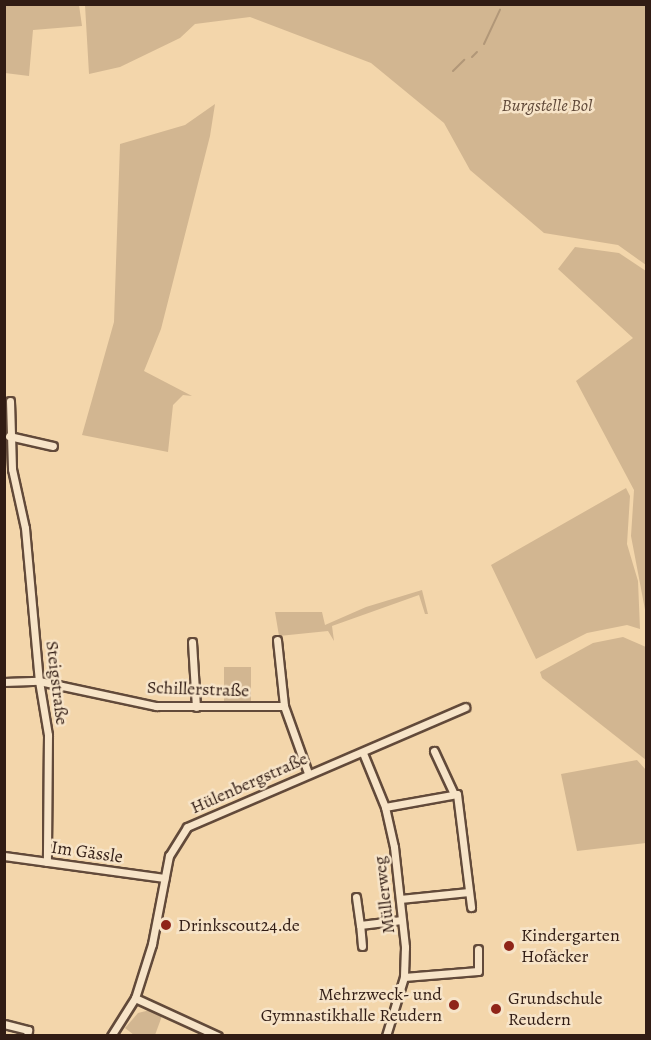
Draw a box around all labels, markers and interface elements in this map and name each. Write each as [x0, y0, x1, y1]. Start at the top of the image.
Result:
park label: Burgstelle Bol [501, 94, 593, 116]
street label: Steigstraße [41, 640, 73, 726]
street label: Schillerstraße [147, 676, 249, 702]
street label: Hülenbergstraße [187, 748, 311, 818]
street label: Im Gässle [50, 836, 124, 868]
street label: Müllerweg [369, 855, 399, 935]
place label: Drinkscout24.de [178, 914, 300, 936]
marker: Drinkscout24.de [159, 918, 173, 932]
place label: Kindergarten Hofäcker [521, 925, 620, 968]
marker: Kindergarten Hofäcker [502, 939, 516, 953]
place label: Mehrzweck- und Gymnastikhalle Reudern [261, 984, 442, 1026]
place label: Grundschule Reudern [508, 988, 602, 1030]
marker: Mehrzweck- und Gymnastikhalle Reudern [447, 998, 461, 1012]
marker: Grundschule Reudern [489, 1002, 503, 1016]

